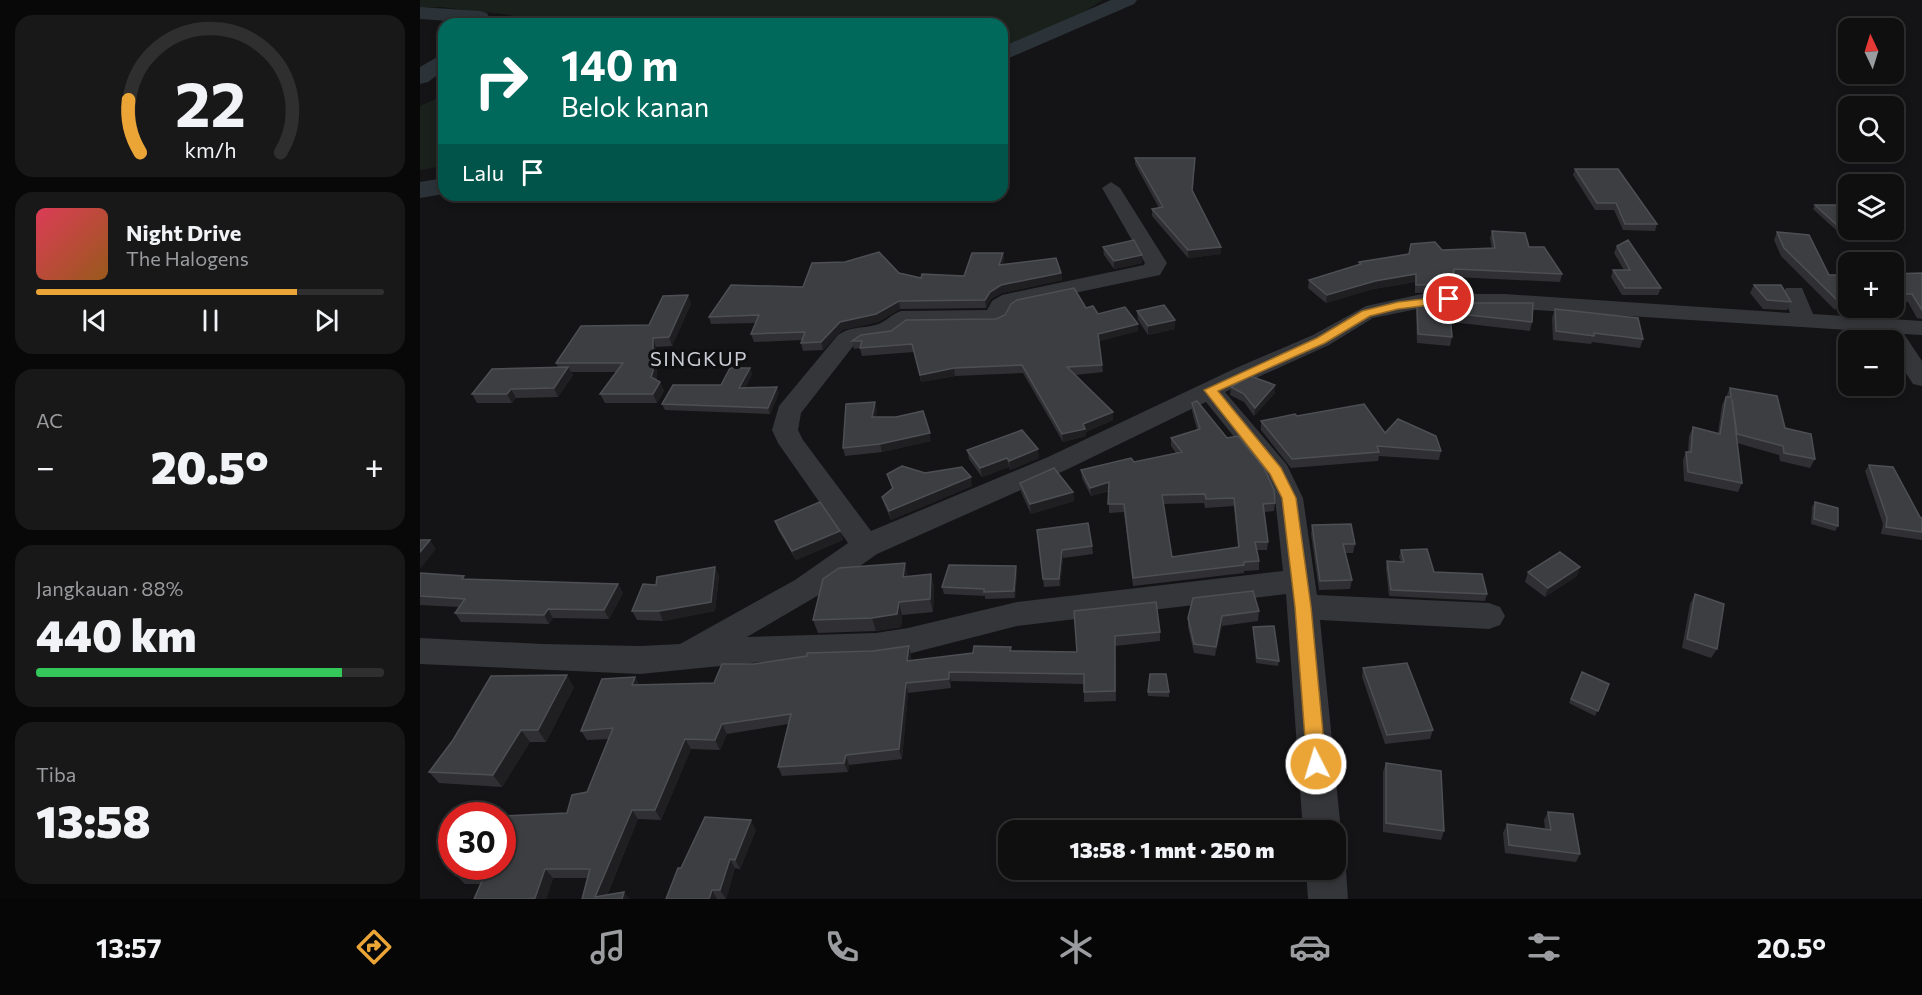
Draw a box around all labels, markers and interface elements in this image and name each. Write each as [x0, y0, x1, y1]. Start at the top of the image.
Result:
north arrow [1838, 18, 1904, 84]
map controls [1838, 18, 1904, 396]
text: 140 m [561, 38, 678, 90]
icon: right [462, 42, 540, 120]
text: 22 [174, 64, 246, 140]
text: Belok kanan [561, 90, 709, 123]
button: search [1838, 96, 1904, 162]
text: km/h [184, 136, 236, 162]
icon: arrive [516, 156, 549, 189]
text: Lalu [462, 159, 504, 186]
button: layers [1838, 174, 1904, 240]
text: Night Drive [126, 219, 241, 246]
text: The Halogens [126, 246, 249, 270]
button: + [1838, 252, 1904, 318]
pin [1423, 273, 1474, 324]
icon: arrive [1432, 282, 1465, 315]
icon: previous [78, 304, 111, 337]
icon: pause [194, 304, 227, 337]
icon: next [310, 304, 343, 337]
button: − [1838, 330, 1904, 396]
district label: SINGKUP [650, 346, 748, 370]
text: AC [36, 408, 63, 432]
text: 20.5° [151, 438, 269, 493]
text: − [36, 445, 55, 486]
text: + [365, 445, 384, 486]
text: Jangkauan · 88% [36, 576, 183, 600]
text: 440 km [36, 606, 197, 661]
position arrow [1284, 732, 1348, 796]
text: Tiba [36, 762, 76, 786]
text: 13:58 [36, 792, 151, 847]
speed limit sign: 30 [438, 802, 516, 880]
text: 13:58 · 1 mnt · 250 m [1070, 836, 1274, 863]
icon: directions [353, 926, 395, 968]
icon: music [587, 926, 629, 968]
icon: phone [821, 926, 863, 968]
icon: climate [1055, 926, 1097, 968]
icon: car [1289, 926, 1331, 968]
icon: filters [1523, 926, 1565, 968]
text: 13:57 [96, 931, 162, 964]
text: 20.5° [1757, 931, 1826, 964]

